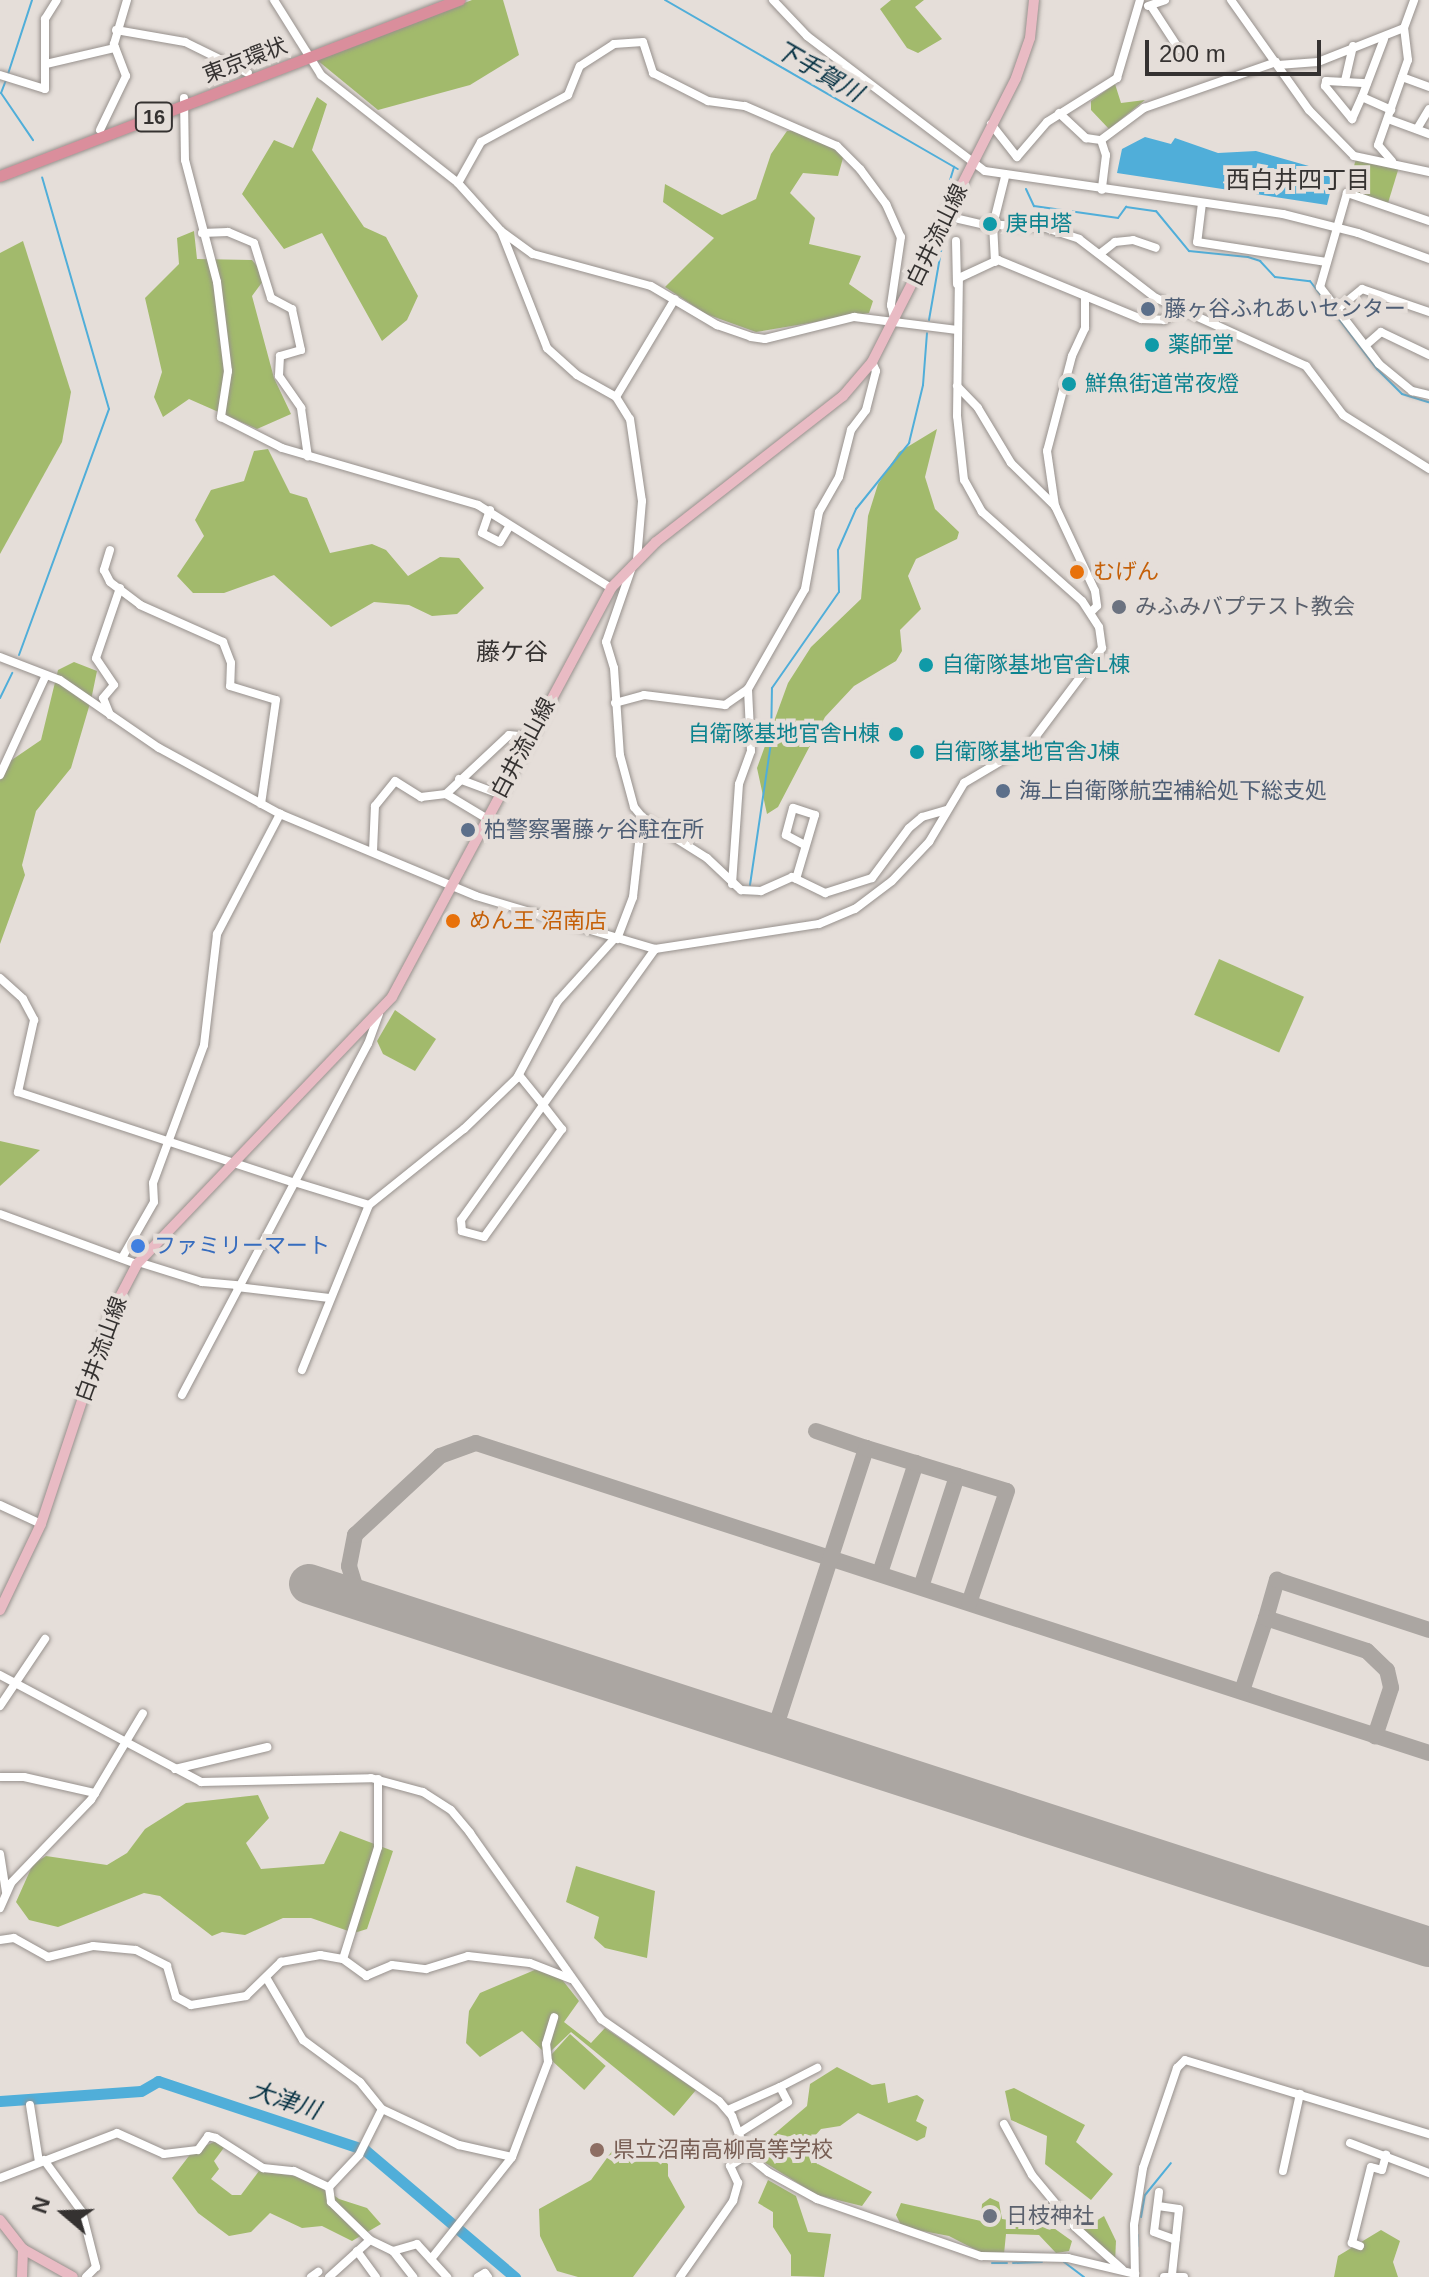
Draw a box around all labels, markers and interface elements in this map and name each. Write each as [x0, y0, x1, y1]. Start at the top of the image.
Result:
scale bar [1149, 24, 1325, 74]
street label: 東京環状 [199, 32, 291, 88]
water label: 下手賀川 [770, 35, 868, 107]
text: 200 m [1159, 40, 1226, 67]
road number: 16 [134, 101, 174, 133]
district label: 西白井四丁目 [1226, 166, 1370, 194]
street label: 白井流山線 [901, 180, 973, 290]
place label: 庚申塔 [1006, 211, 1072, 237]
marker: 庚申塔 [981, 215, 999, 233]
place label: 藤ヶ谷ふれあいセンター [1164, 296, 1406, 322]
marker: 藤ヶ谷ふれあいセンター [1139, 300, 1157, 318]
place label: 薬師堂 [1168, 332, 1234, 358]
marker: 薬師堂 [1143, 336, 1161, 354]
place label: 鮮魚街道常夜燈 [1085, 371, 1239, 397]
marker: 鮮魚街道常夜燈 [1060, 375, 1078, 393]
place label: むげん [1093, 559, 1159, 585]
marker: むげん [1068, 563, 1086, 581]
place label: みふみバプテスト教会 [1135, 594, 1355, 620]
marker: みふみバプテスト教会 [1110, 598, 1128, 616]
district label: 藤ケ谷 [476, 638, 548, 666]
place label: 自衛隊基地官舎L棟 [942, 652, 1130, 678]
marker: 自衛隊基地官舎L棟 [917, 656, 935, 674]
street label: 白井流山線 [486, 693, 560, 803]
place label: 自衛隊基地官舎H棟 [688, 721, 880, 747]
marker: 自衛隊基地官舎H棟 [887, 725, 905, 743]
place label: 自衛隊基地官舎J棟 [933, 739, 1120, 765]
marker: 自衛隊基地官舎J棟 [908, 743, 926, 761]
place label: 海上自衛隊航空補給処下総支処 [1019, 778, 1327, 804]
marker: 海上自衛隊航空補給処下総支処 [994, 782, 1012, 800]
place label: 柏警察署藤ヶ谷駐在所 [484, 817, 704, 843]
marker: 柏警察署藤ヶ谷駐在所 [459, 821, 477, 839]
place label: めん王 沼南店 [469, 908, 607, 934]
marker: めん王 沼南店 [444, 912, 462, 930]
place label: ファミリーマート [154, 1233, 330, 1259]
marker: ファミリーマート [129, 1237, 147, 1255]
street label: 白井流山線 [70, 1293, 132, 1405]
water label: 大津川 [246, 2075, 324, 2125]
place label: 県立沼南高柳高等学校 [613, 2137, 833, 2163]
marker: 県立沼南高柳高等学校 [588, 2141, 606, 2159]
north arrow [24, 2173, 104, 2253]
text: N [26, 2193, 55, 2217]
place label: 日枝神社 [1006, 2203, 1094, 2229]
marker: 日枝神社 [981, 2207, 999, 2225]

